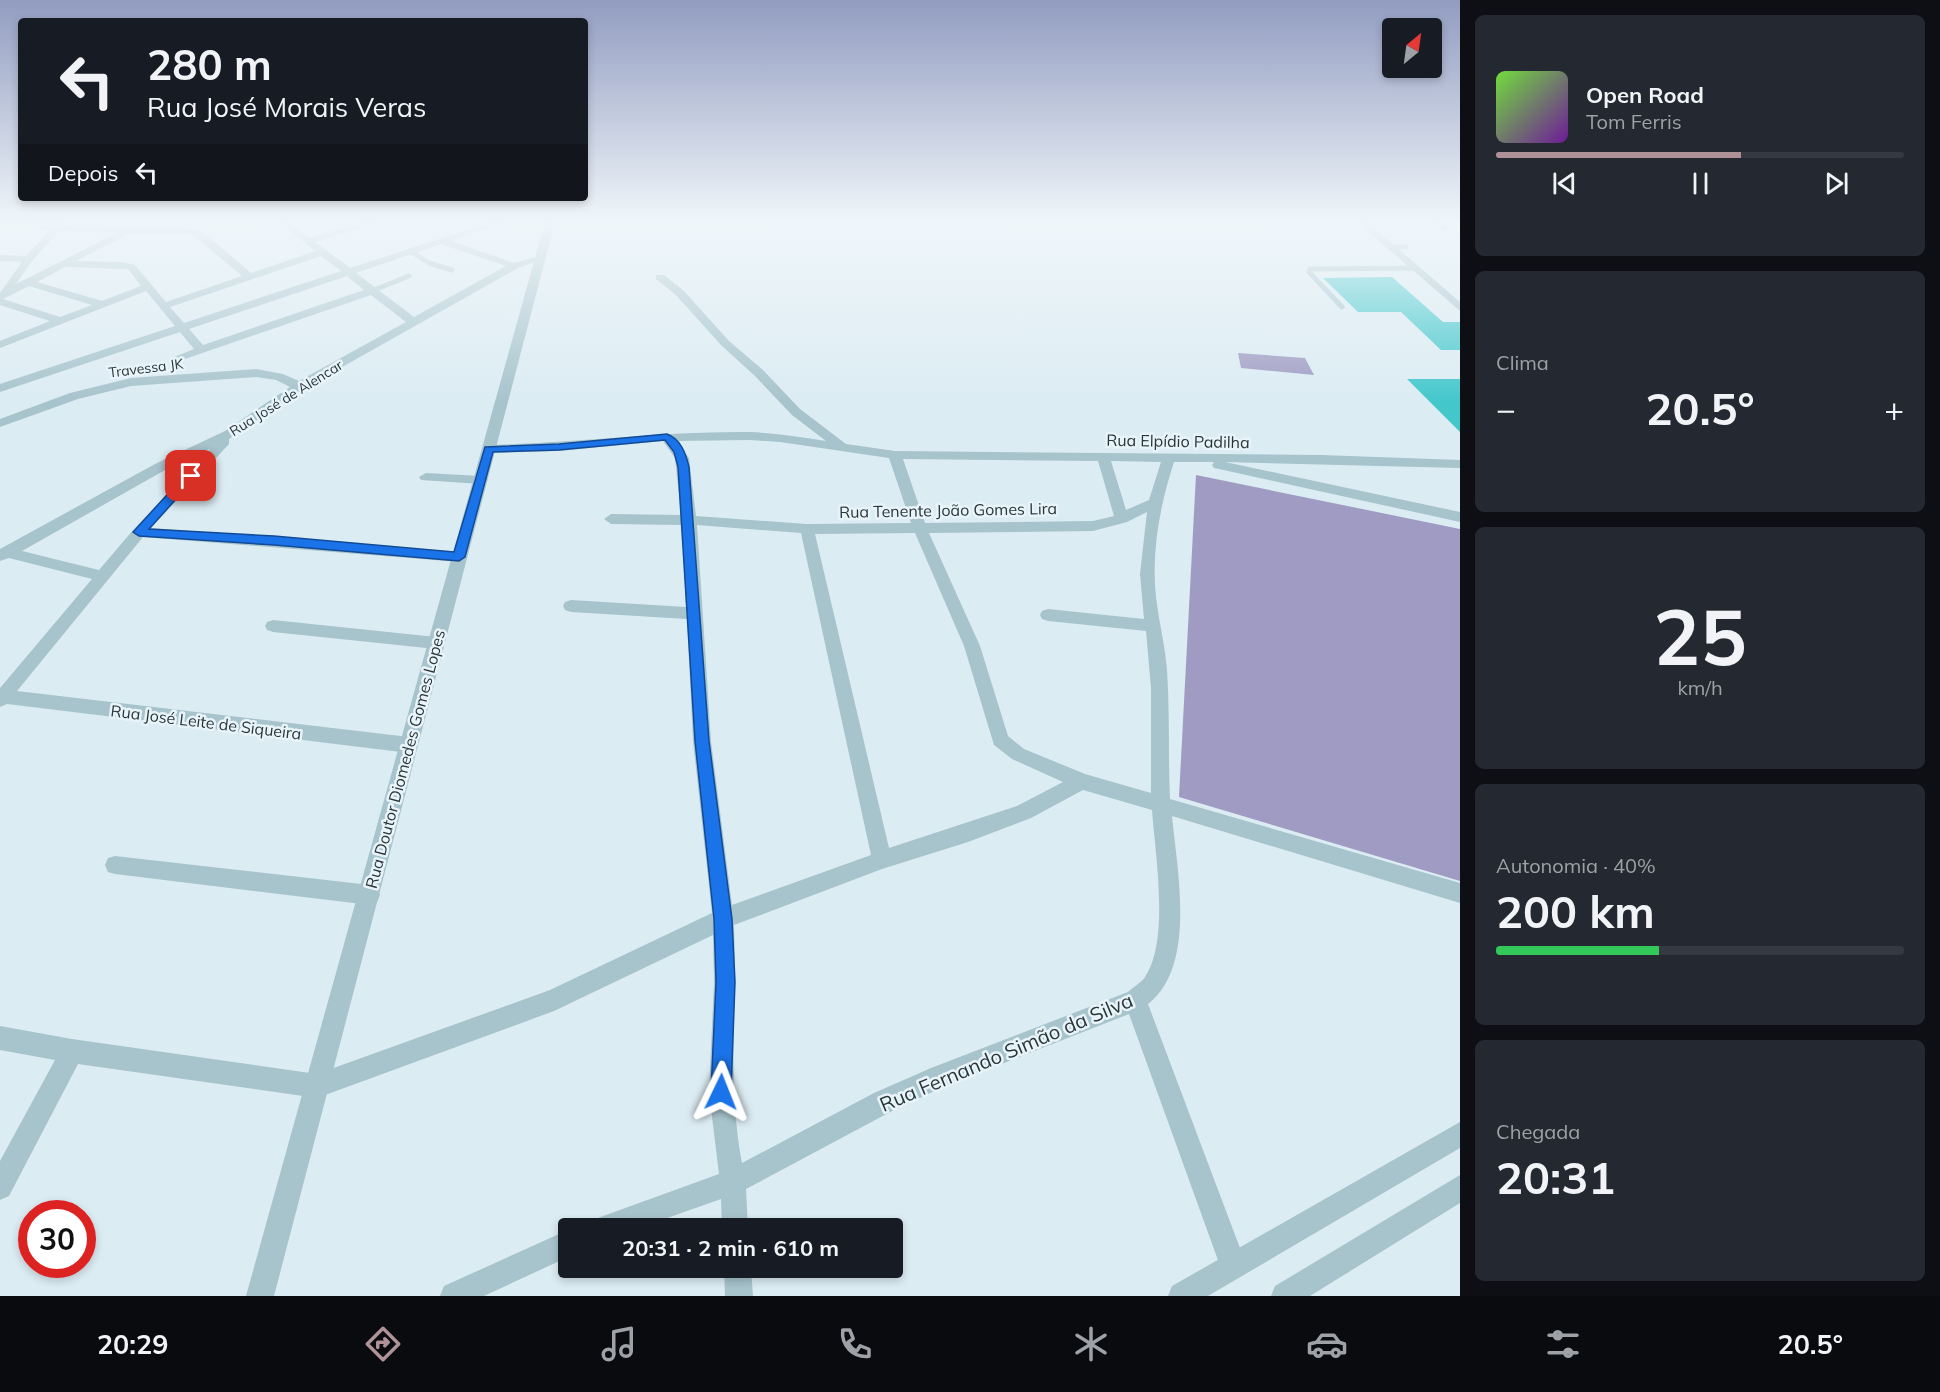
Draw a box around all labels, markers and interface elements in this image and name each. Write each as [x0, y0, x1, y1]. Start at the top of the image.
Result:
north arrow [1382, 18, 1442, 78]
map controls [1382, 18, 1442, 78]
text: 280 m [147, 38, 272, 91]
icon: left [48, 42, 126, 120]
text: Open Road [1586, 81, 1704, 109]
text: Rua José Morais Veras [147, 90, 426, 124]
text: Tom Ferris [1586, 109, 1682, 134]
icon: left [130, 156, 163, 189]
text: Depois [48, 159, 118, 187]
icon: previous [1548, 167, 1581, 200]
icon: pause [1684, 167, 1717, 200]
icon: next [1820, 167, 1853, 200]
text: Clima [1496, 350, 1549, 375]
street label: Travessa JK [108, 354, 185, 382]
street label: Rua José de Alencar [226, 355, 347, 440]
text: 20.5° [1645, 380, 1755, 436]
text: − [1496, 388, 1516, 429]
text: + [1884, 388, 1904, 429]
street label: Rua Elpídio Padilha [1106, 430, 1250, 452]
pin [165, 450, 216, 501]
icon: arrive [174, 459, 207, 492]
street label: Rua Tenente João Gomes Lira [839, 498, 1057, 522]
text: 25 [1653, 587, 1747, 685]
street label: Rua Doutor Diomedes Gomes Lopes [361, 627, 449, 890]
text: km/h [1677, 675, 1723, 700]
street label: Rua José Leite de Siqueira [110, 700, 302, 744]
text: Autonomia · 40% [1496, 853, 1656, 878]
text: 200 km [1496, 883, 1655, 939]
street label: Rua Fernando Simão da Silva [876, 987, 1136, 1117]
position arrow [689, 1060, 753, 1124]
text: Chegada [1496, 1119, 1580, 1144]
text: 20:31 [1496, 1149, 1615, 1205]
speed limit sign: 30 [18, 1200, 96, 1278]
text: 20:31 · 2 min · 610 m [622, 1234, 839, 1262]
icon: directions [362, 1323, 404, 1365]
icon: music [598, 1323, 640, 1365]
icon: phone [834, 1323, 876, 1365]
icon: climate [1070, 1323, 1112, 1365]
icon: car [1306, 1323, 1348, 1365]
icon: filters [1542, 1323, 1584, 1365]
text: 20:29 [97, 1327, 168, 1361]
text: 20.5° [1777, 1327, 1843, 1361]

